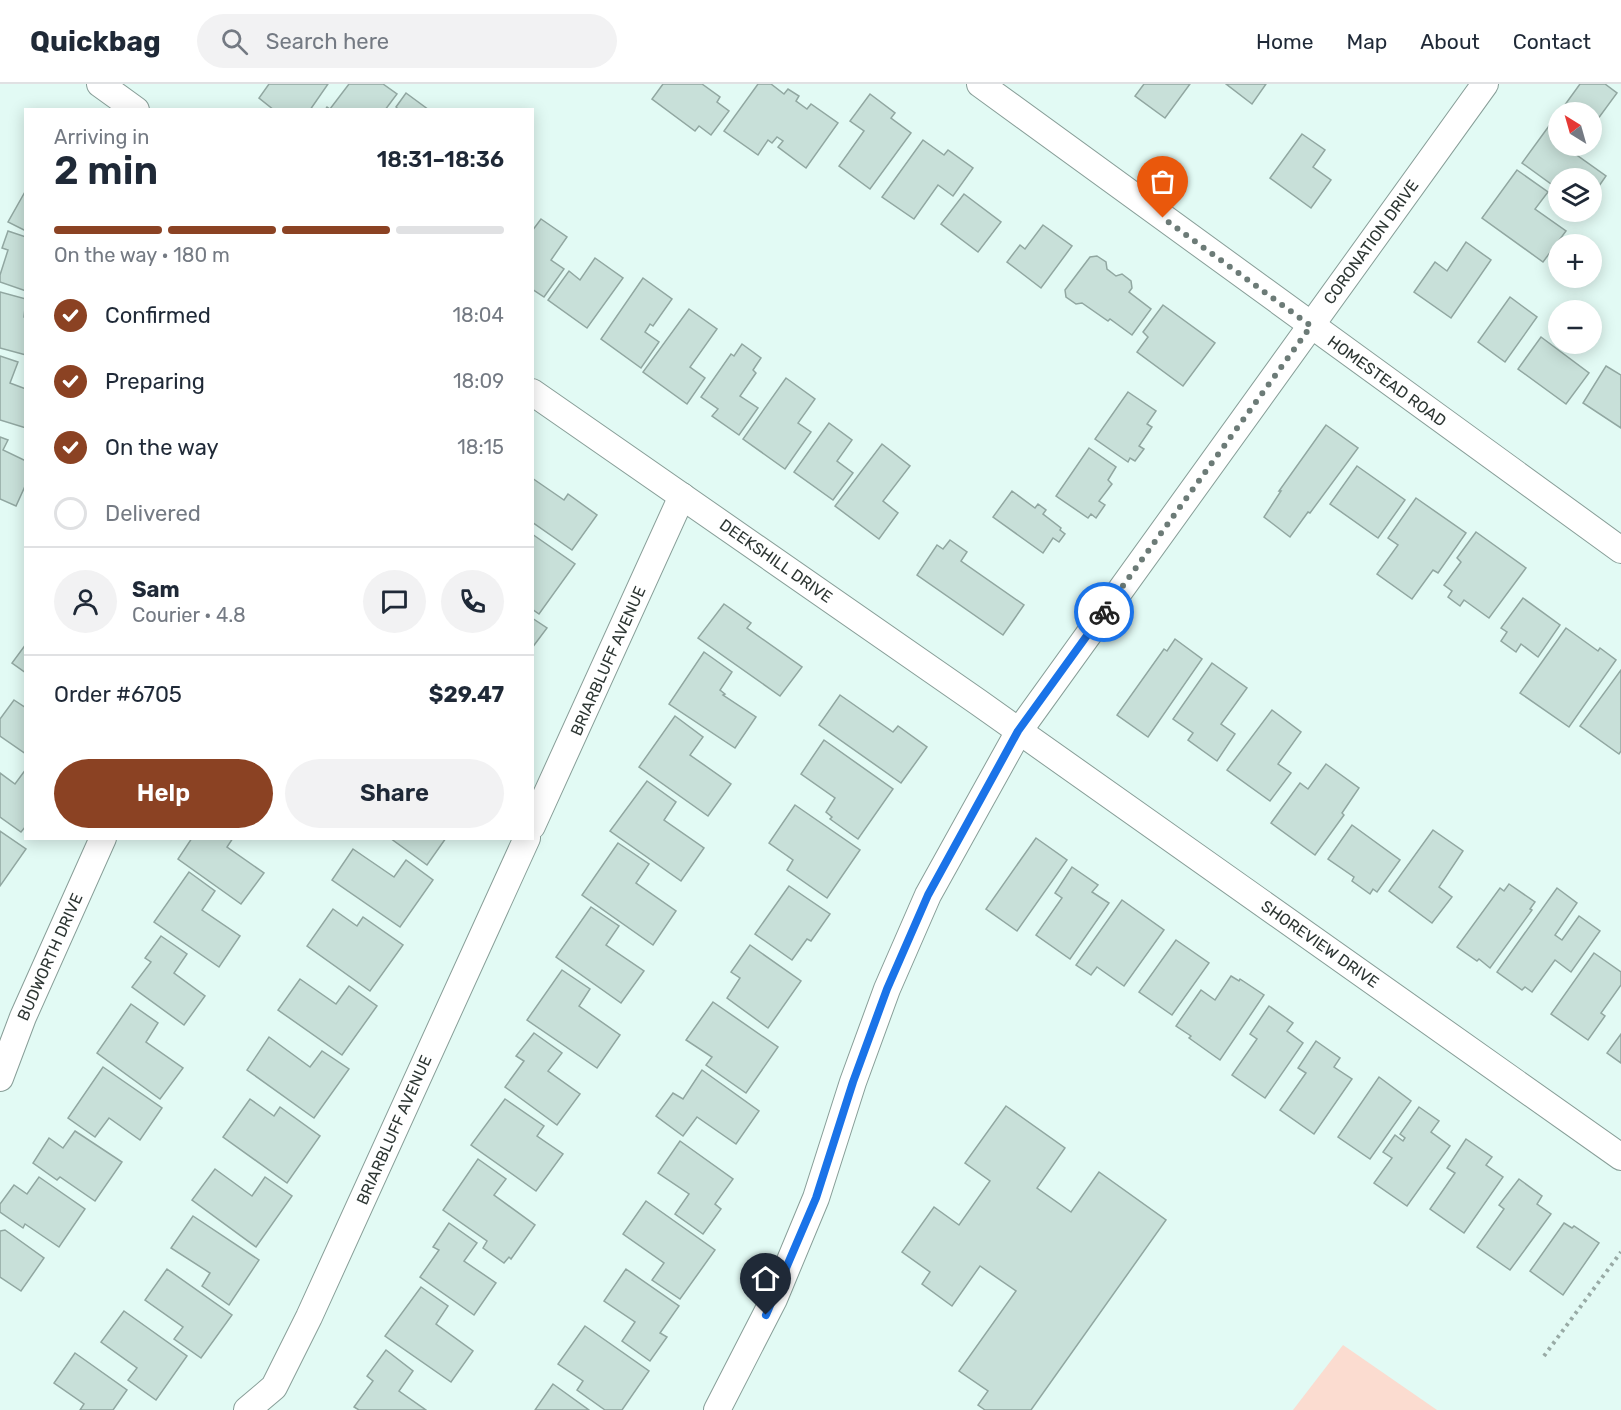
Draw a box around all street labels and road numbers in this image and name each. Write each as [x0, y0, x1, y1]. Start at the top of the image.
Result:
street label: CORONATION DRIVE [1320, 176, 1422, 308]
street label: HOMESTEAD ROAD [1324, 332, 1450, 430]
street label: DEEKSHILL DRIVE [716, 515, 836, 607]
street label: BRIARBLUFF AVENUE [566, 583, 650, 739]
street label: BUDWORTH DRIVE [13, 890, 87, 1024]
street label: SHOREVIEW DRIVE [1257, 896, 1383, 992]
street label: BRIARBLUFF AVENUE [352, 1052, 436, 1208]

